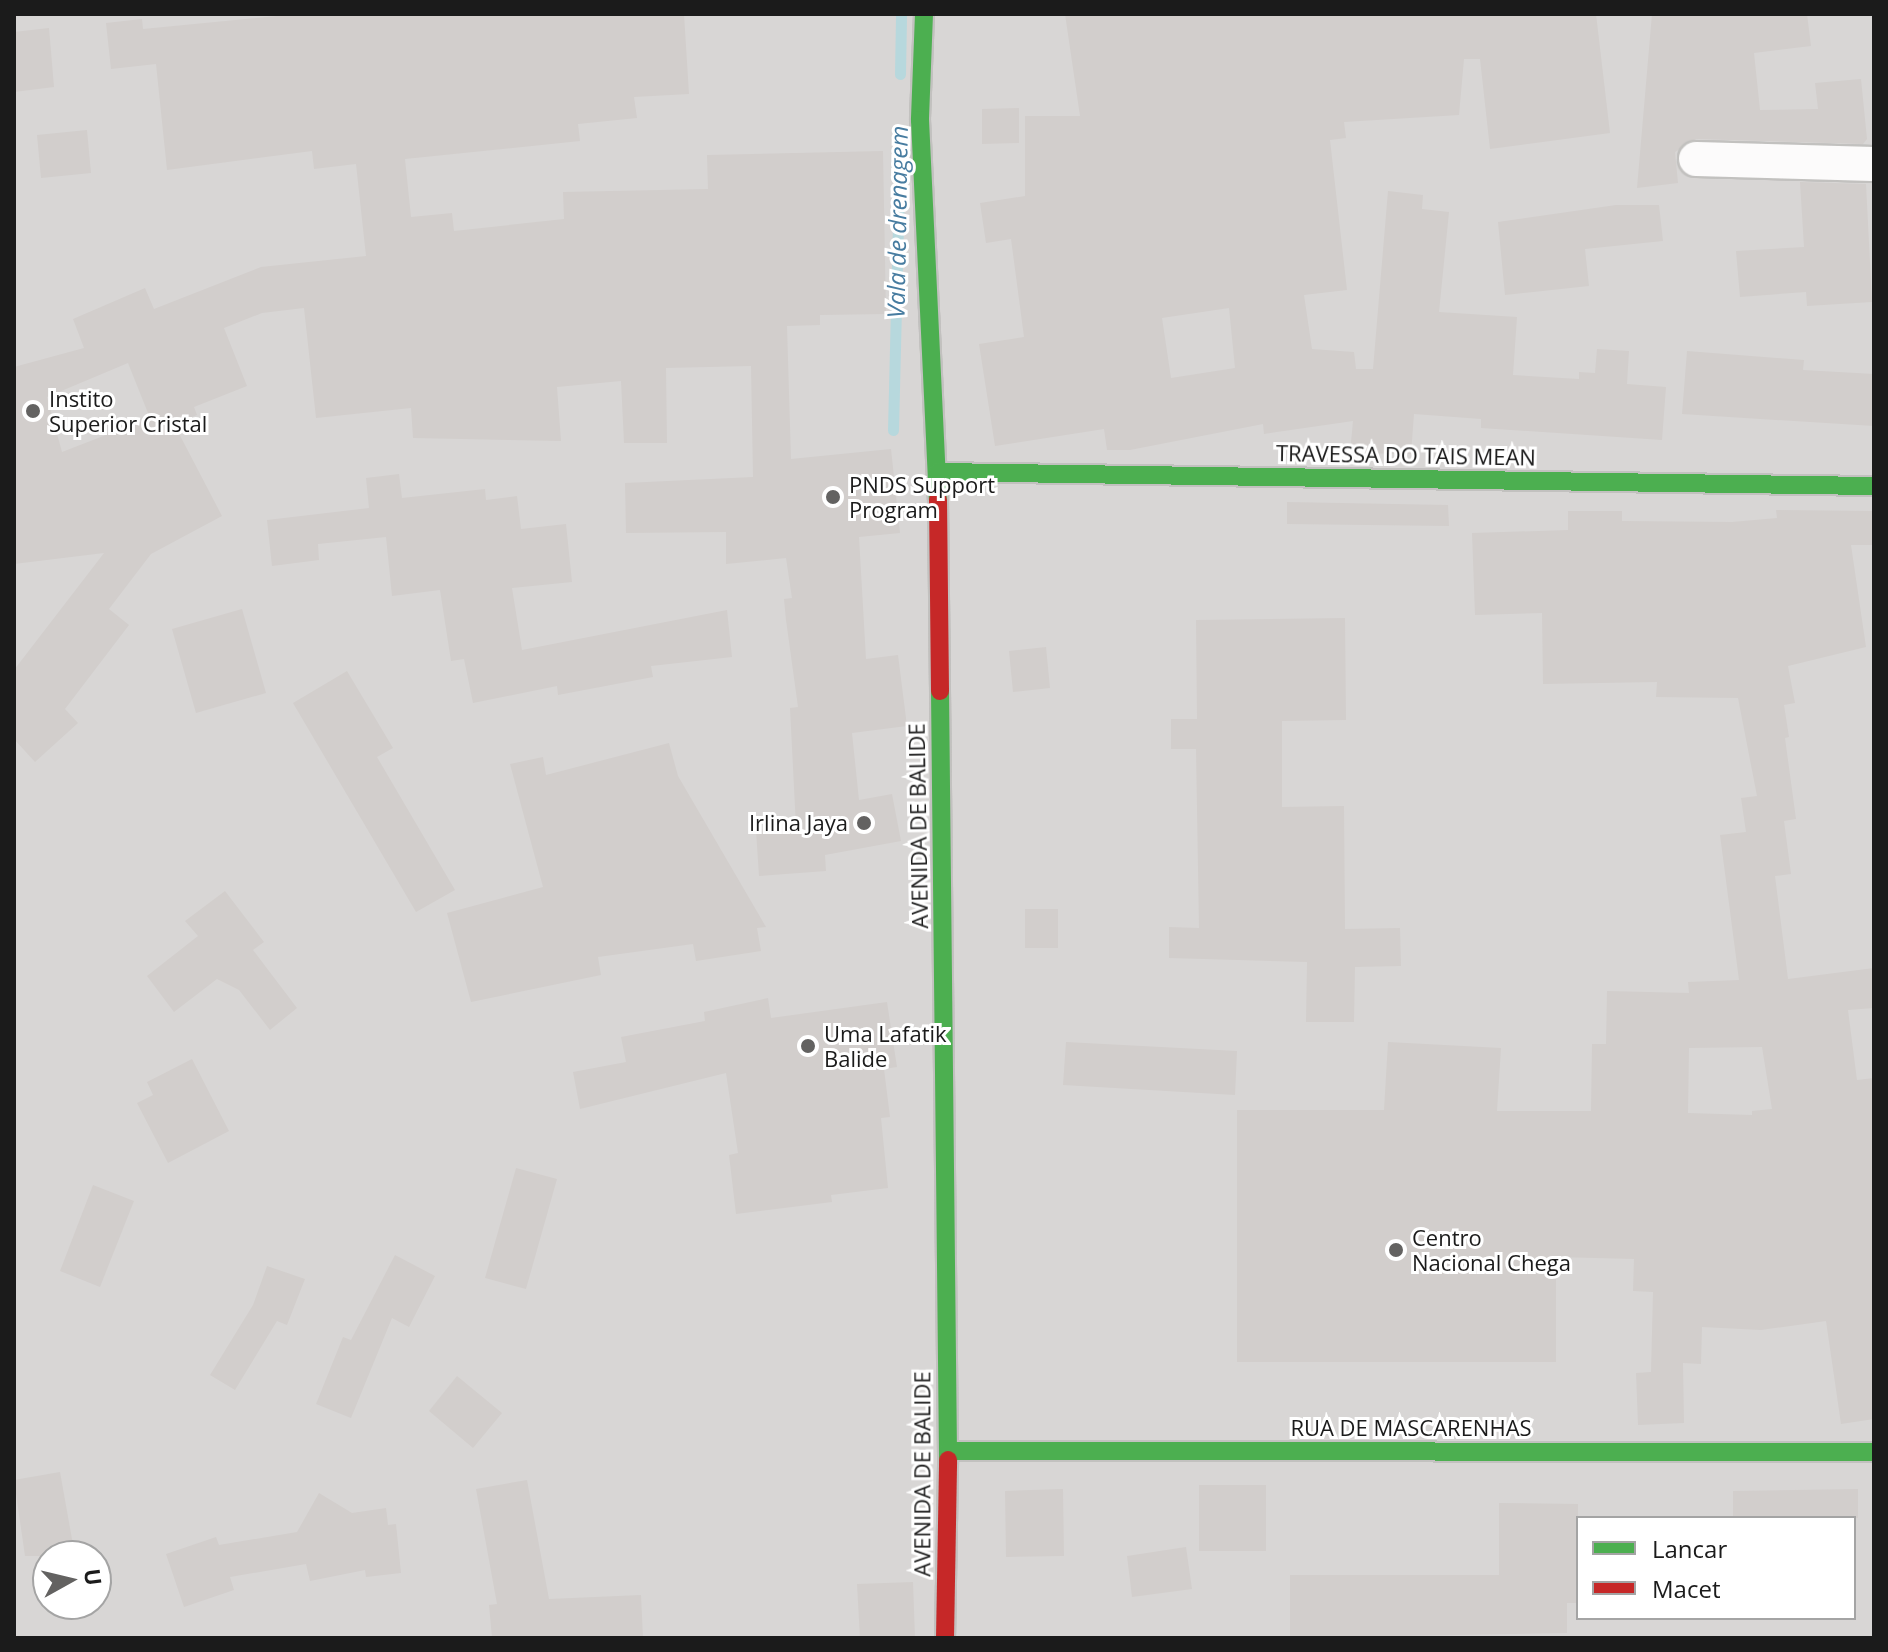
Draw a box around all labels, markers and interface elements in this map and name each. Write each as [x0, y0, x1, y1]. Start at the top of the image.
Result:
water label: Vala de drenagem [881, 125, 913, 319]
place label: Instito Superior Cristal [49, 385, 207, 436]
marker: Instito Superior Cristal [24, 402, 42, 420]
street label: TRAVESSA DO TAIS MEAN [1276, 440, 1536, 470]
place label: PNDS Support Program [849, 471, 995, 522]
marker: PNDS Support Program [824, 488, 842, 506]
street label: AVENIDA DE BALIDE [903, 723, 933, 929]
place label: Irlina Jaya [749, 810, 848, 836]
marker: Irlina Jaya [855, 814, 873, 832]
place label: Uma Lafatik Balide [824, 1020, 947, 1072]
marker: Uma Lafatik Balide [799, 1037, 817, 1055]
place label: Centro Nacional Chega [1412, 1224, 1571, 1276]
marker: Centro Nacional Chega [1387, 1241, 1405, 1259]
street label: AVENIDA DE BALIDE [909, 1371, 935, 1577]
street label: RUA DE MASCARENHAS [1290, 1415, 1532, 1441]
legend [1576, 1516, 1856, 1620]
text: Lancar [1652, 1532, 1727, 1565]
north arrow [32, 1540, 112, 1620]
text: U [78, 1567, 110, 1587]
text: Macet [1652, 1572, 1720, 1605]

